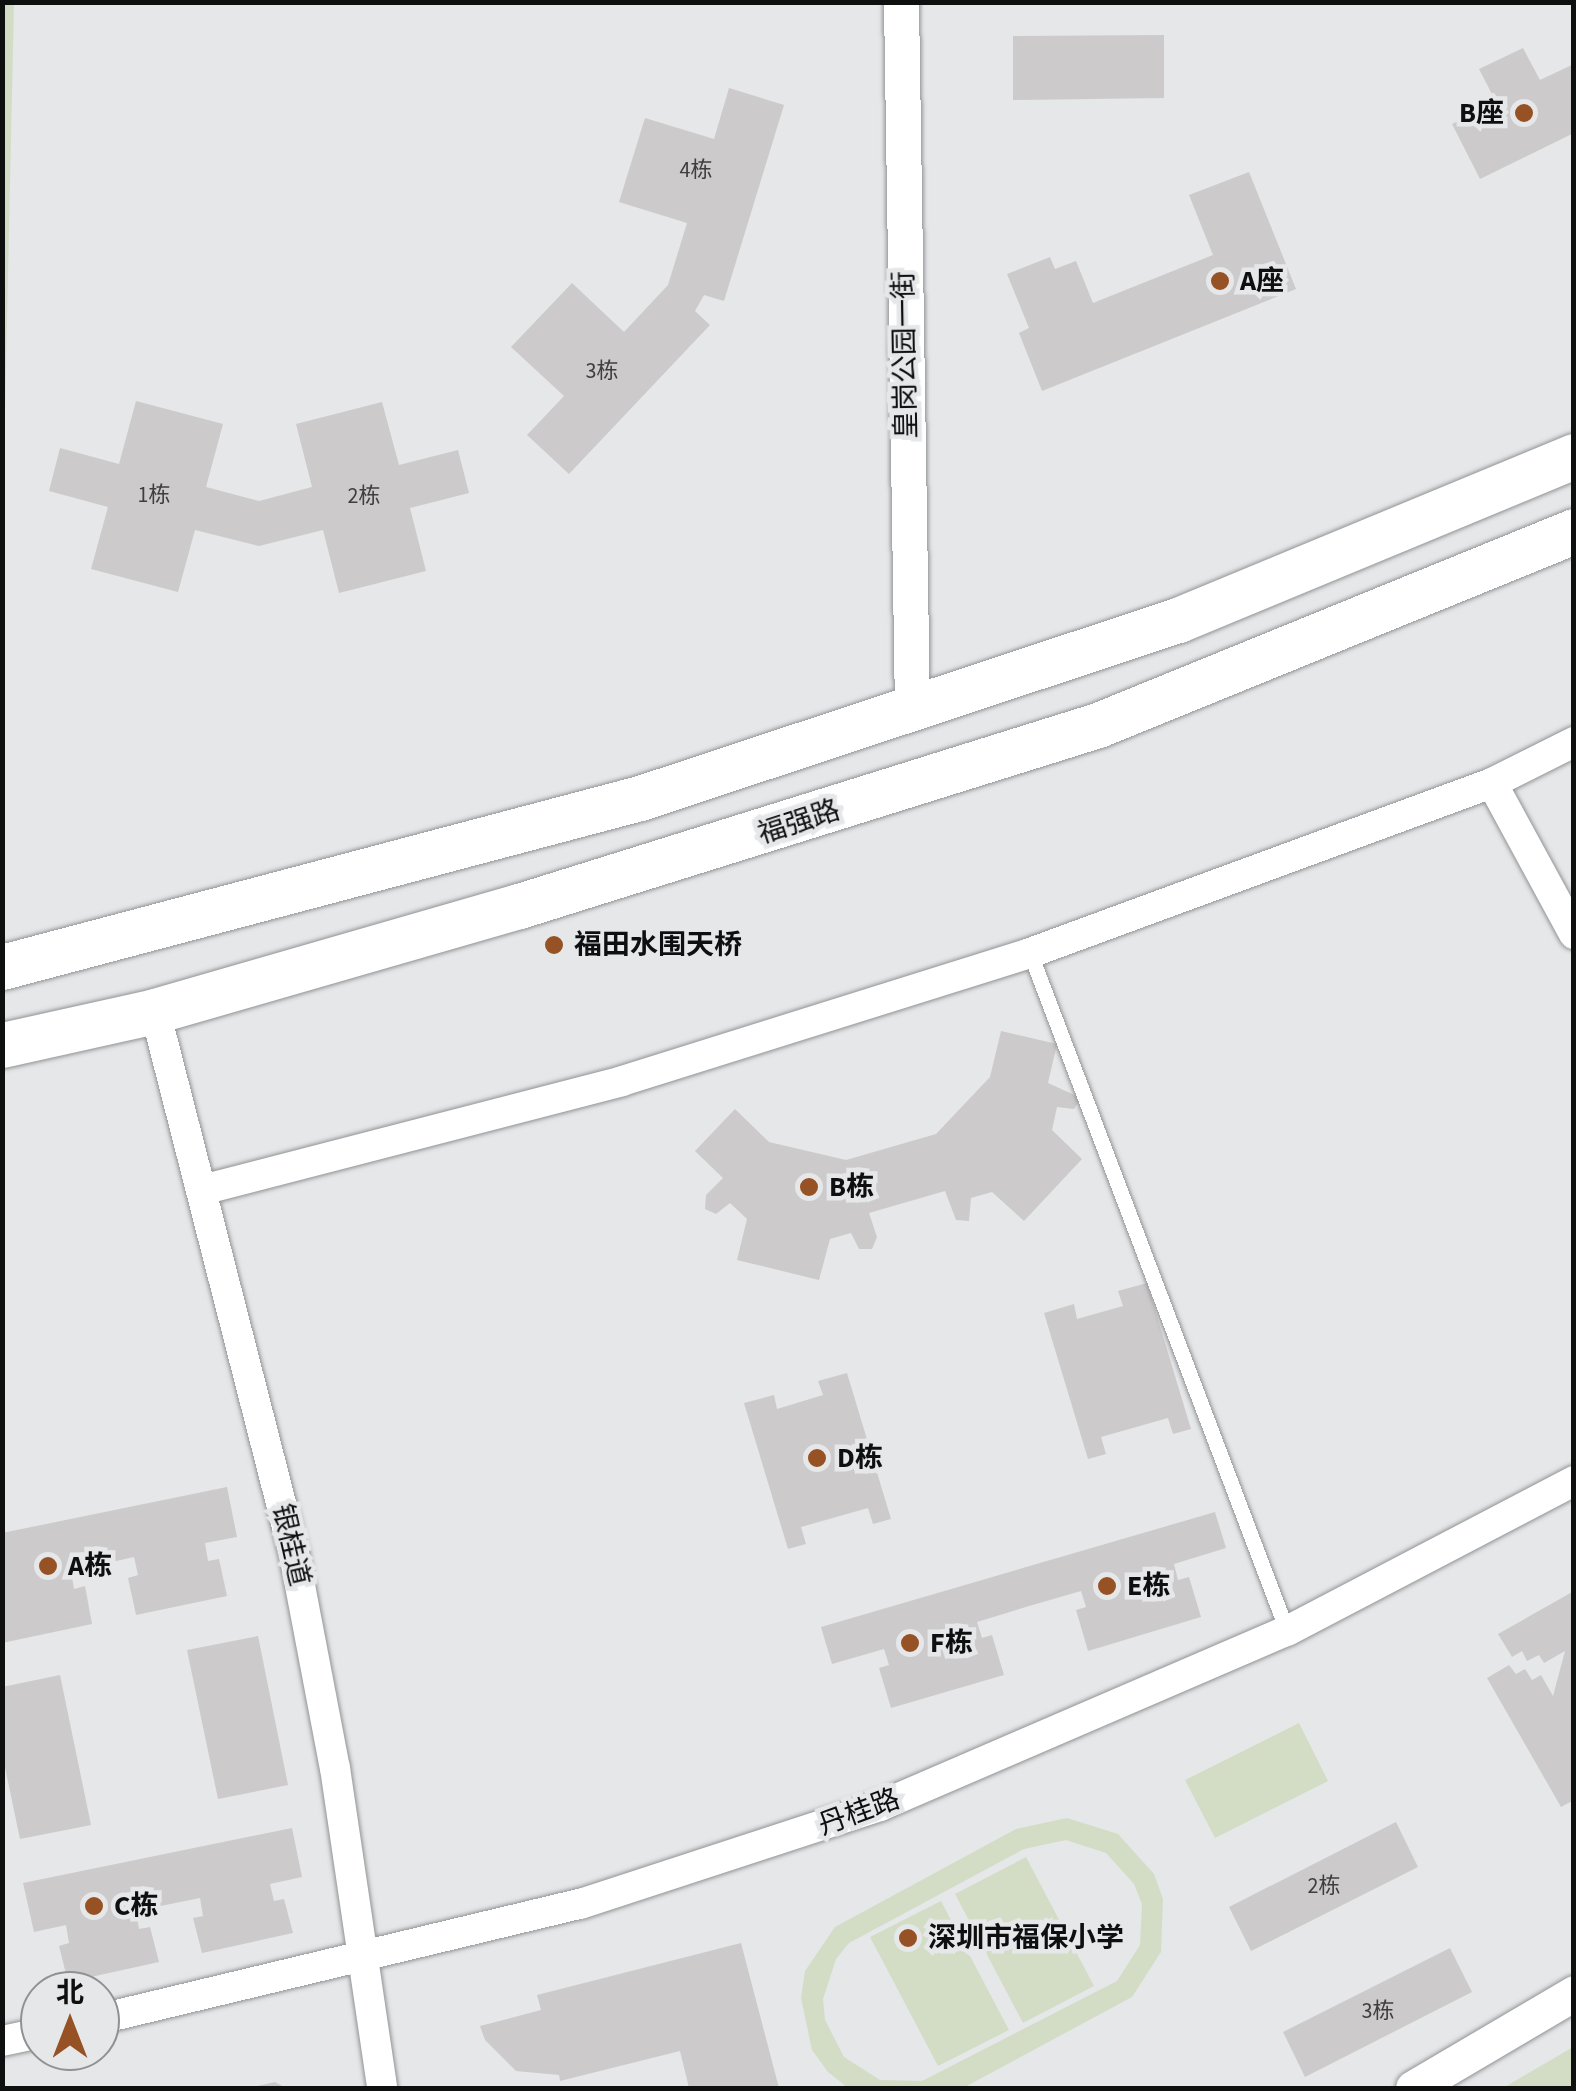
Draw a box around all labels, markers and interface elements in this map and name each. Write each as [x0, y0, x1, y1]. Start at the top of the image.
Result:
place label: B座 [1459, 96, 1504, 130]
marker: B座 [1513, 102, 1535, 124]
house number: 4栋 [680, 158, 712, 184]
place label: A座 [1240, 264, 1284, 298]
marker: A座 [1209, 270, 1231, 292]
street label: 皇岗公园一街 [887, 271, 923, 439]
house number: 3栋 [586, 359, 618, 385]
house number: 1栋 [138, 483, 170, 509]
house number: 2栋 [348, 484, 380, 510]
street label: 福强路 [754, 793, 844, 851]
place label: 福田水围天桥 [574, 928, 742, 962]
marker: 福田水围天桥 [543, 934, 565, 956]
place label: B栋 [829, 1170, 874, 1204]
marker: B栋 [798, 1176, 820, 1198]
place label: D栋 [837, 1441, 883, 1475]
marker: D栋 [806, 1447, 828, 1469]
street label: 银桂道 [265, 1500, 317, 1590]
place label: A栋 [68, 1549, 112, 1583]
marker: A栋 [37, 1555, 59, 1577]
place label: E栋 [1127, 1569, 1170, 1603]
marker: E栋 [1096, 1575, 1118, 1597]
place label: F栋 [930, 1626, 973, 1660]
marker: F栋 [899, 1632, 921, 1654]
street label: 丹桂路 [814, 1782, 904, 1842]
house number: 2栋 [1308, 1874, 1340, 1900]
place label: C栋 [114, 1889, 158, 1923]
marker: C栋 [83, 1895, 105, 1917]
place label: 深圳市福保小学 [928, 1921, 1124, 1955]
marker: 深圳市福保小学 [897, 1927, 919, 1949]
north arrow [20, 1971, 120, 2071]
text: 北 [56, 1973, 84, 2013]
house number: 3栋 [1362, 1999, 1394, 2025]

